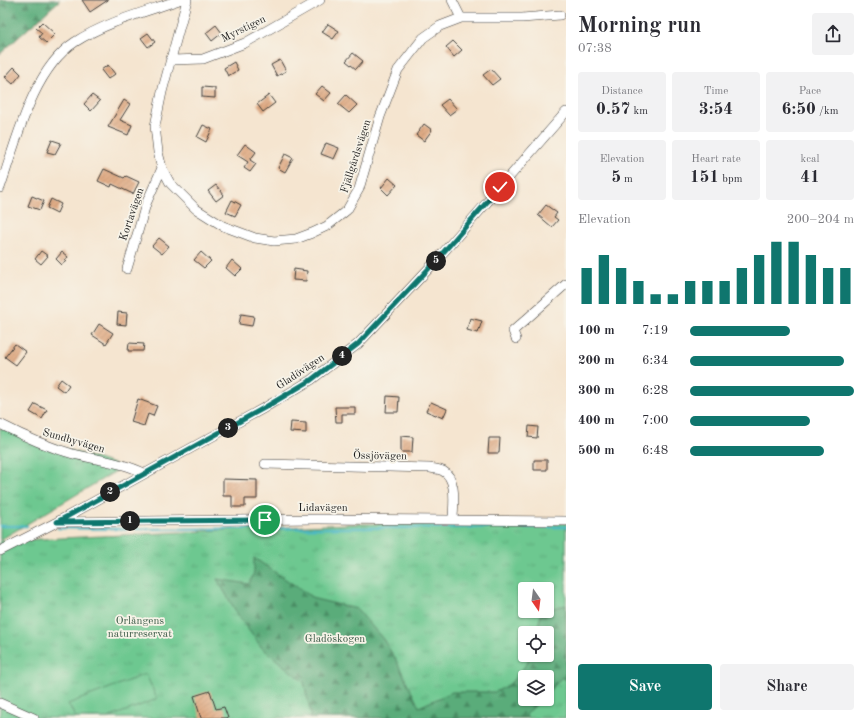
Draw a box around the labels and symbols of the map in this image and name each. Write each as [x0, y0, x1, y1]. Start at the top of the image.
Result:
street label: Myrstigen [220, 14, 268, 45]
street label: Fjällgårdsvägen [339, 118, 374, 195]
pin [483, 170, 517, 204]
street label: Kortavägen [118, 186, 147, 242]
pin: 5 [426, 251, 446, 271]
pin: 4 [332, 346, 352, 366]
street label: Gladövägen [275, 352, 327, 392]
pin: 3 [218, 418, 238, 438]
street label: Sundbyvägen [41, 427, 106, 456]
street label: Össjövägen [353, 449, 407, 462]
pin: 2 [100, 482, 120, 502]
pin [248, 503, 282, 537]
street label: Lidavägen [298, 503, 348, 514]
pin: 1 [120, 511, 140, 531]
north arrow [518, 582, 554, 618]
park label: Orlångens naturreservat [108, 616, 172, 640]
park label: Gladöskogen [305, 634, 365, 645]

